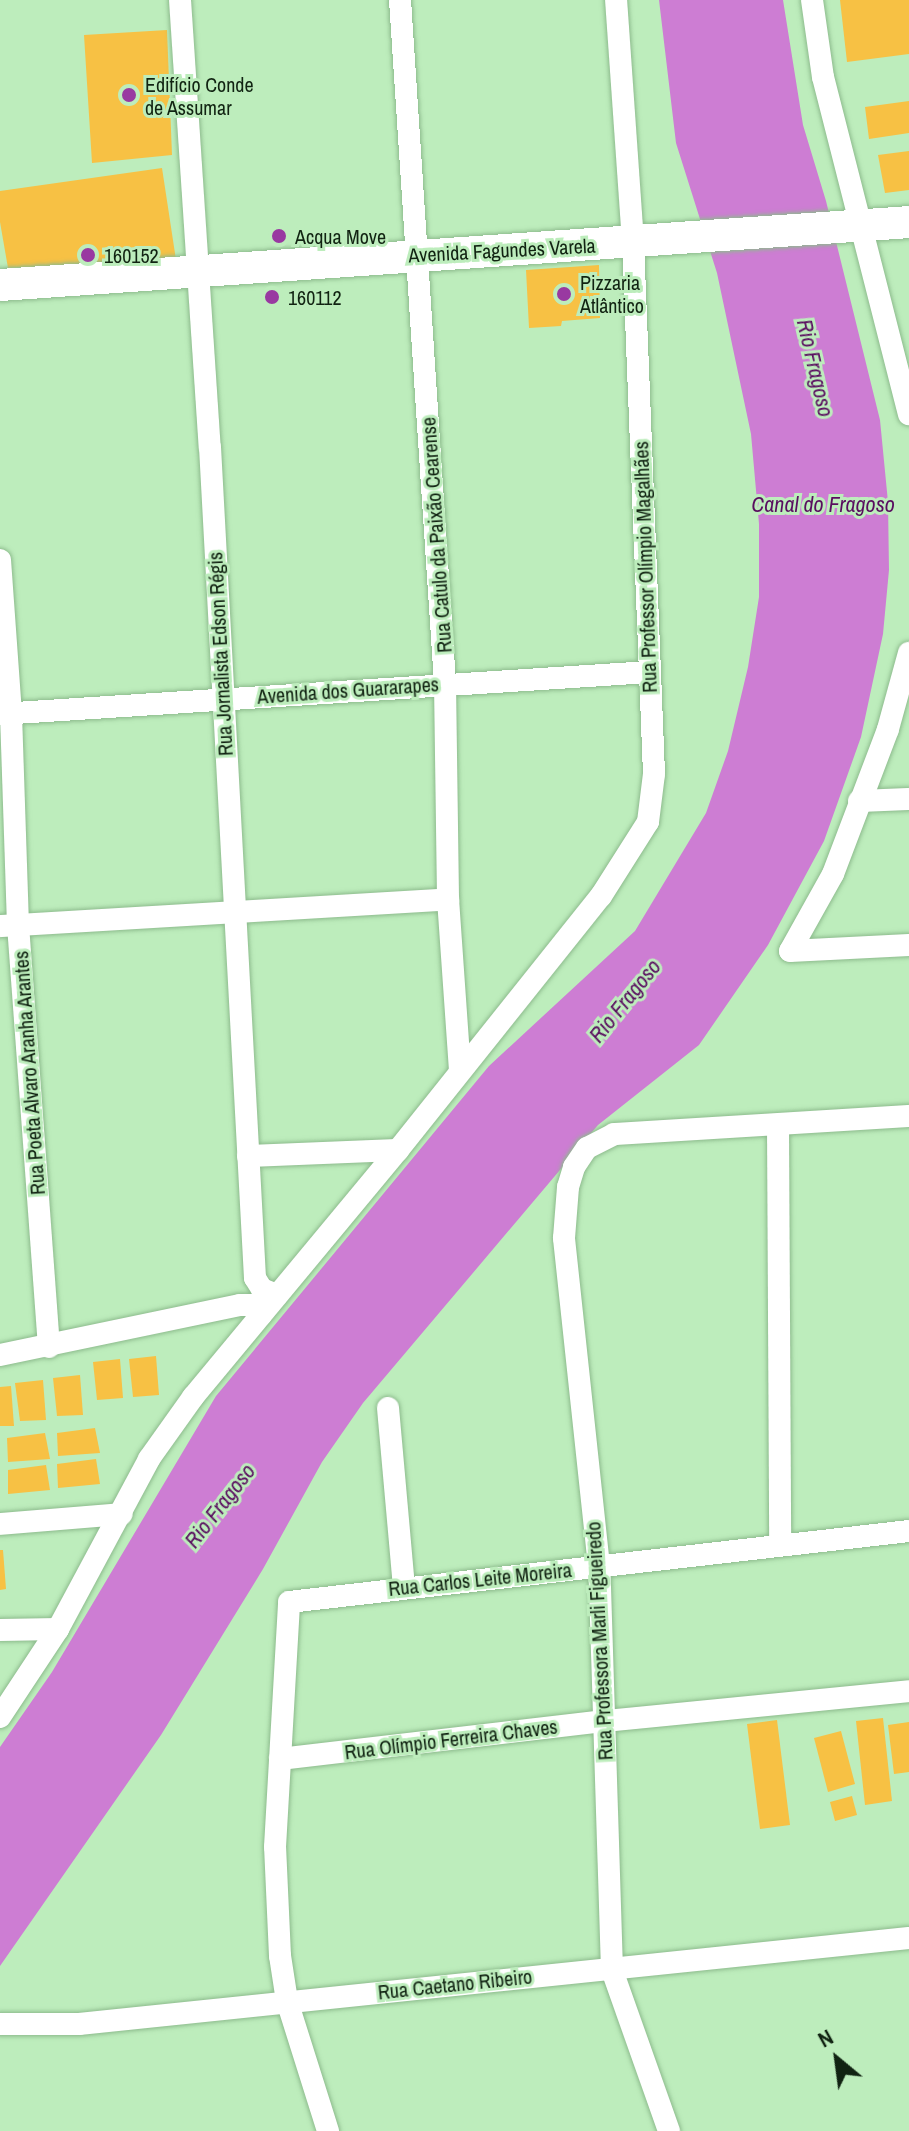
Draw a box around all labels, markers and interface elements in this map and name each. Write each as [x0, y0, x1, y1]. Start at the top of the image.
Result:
place label: Edifício Conde de Assumar [145, 72, 253, 119]
marker: Edifício Conde de Assumar [120, 86, 138, 104]
place label: Acqua Move [295, 224, 386, 248]
marker: Acqua Move [270, 227, 288, 245]
street label: Avenida Fagundes Varela [408, 233, 596, 267]
place label: 160152 [104, 243, 159, 267]
marker: 160152 [79, 246, 97, 264]
place label: Pizzaria Atlântico [580, 270, 644, 317]
place label: 160112 [288, 285, 342, 309]
marker: Pizzaria Atlântico [555, 285, 573, 303]
marker: 160112 [263, 288, 281, 306]
water label: Rio Fragoso [791, 317, 839, 419]
street label: Rua Catulo da Paixão Cearense [416, 416, 456, 654]
street label: Rua Professor Olímpio Magalhães [629, 441, 661, 693]
water label: Canal do Fragoso [751, 492, 895, 518]
street label: Rua Jornalista Edson Régis [203, 551, 237, 757]
street label: Avenida dos Guararapes [256, 672, 440, 708]
street label: Rua Poeta Alvaro Aranha Arantes [8, 949, 50, 1197]
water label: Rio Fragoso [584, 954, 666, 1048]
water label: Rio Fragoso [179, 1459, 261, 1553]
street label: Rua Professora Marli Figueiredo [581, 1521, 617, 1761]
street label: Rua Carlos Leite Moreira [387, 1557, 573, 1601]
street label: Rua Olímpio Ferreira Chaves [343, 1714, 559, 1764]
street label: Rua Caetano Ribeiro [377, 1964, 533, 2004]
north arrow [797, 2019, 877, 2099]
text: N [812, 2022, 838, 2054]

